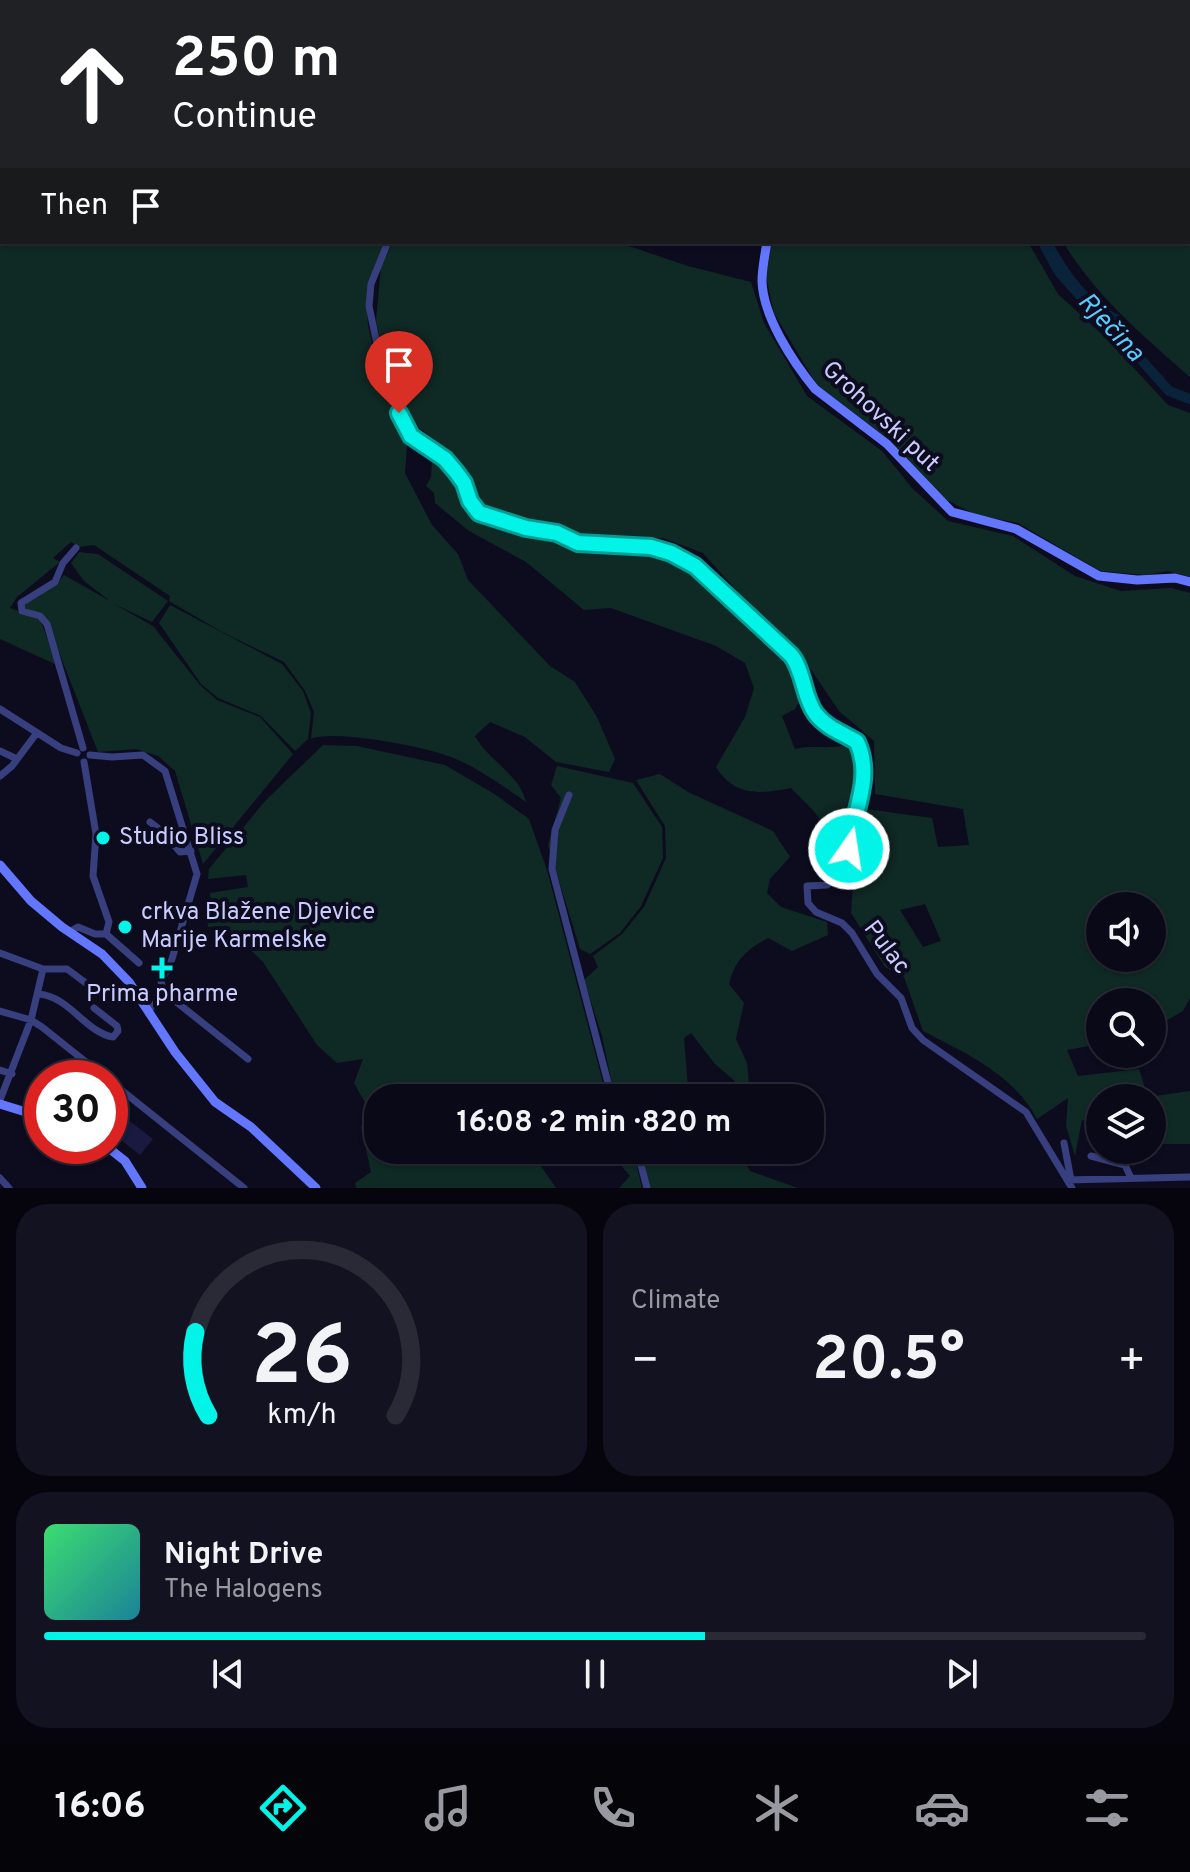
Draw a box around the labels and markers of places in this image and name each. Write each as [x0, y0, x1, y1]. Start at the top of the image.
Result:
pin [365, 331, 433, 413]
place label: Studio Bliss [119, 823, 244, 853]
marker: Studio Bliss [94, 829, 112, 847]
place label: crkva Blažene Djevice Marije Karmelske [141, 898, 375, 956]
marker: crkva Blažene Djevice Marije Karmelske [116, 918, 134, 936]
marker: Prima pharme [153, 959, 171, 977]
place label: Prima pharme [86, 980, 238, 1010]

